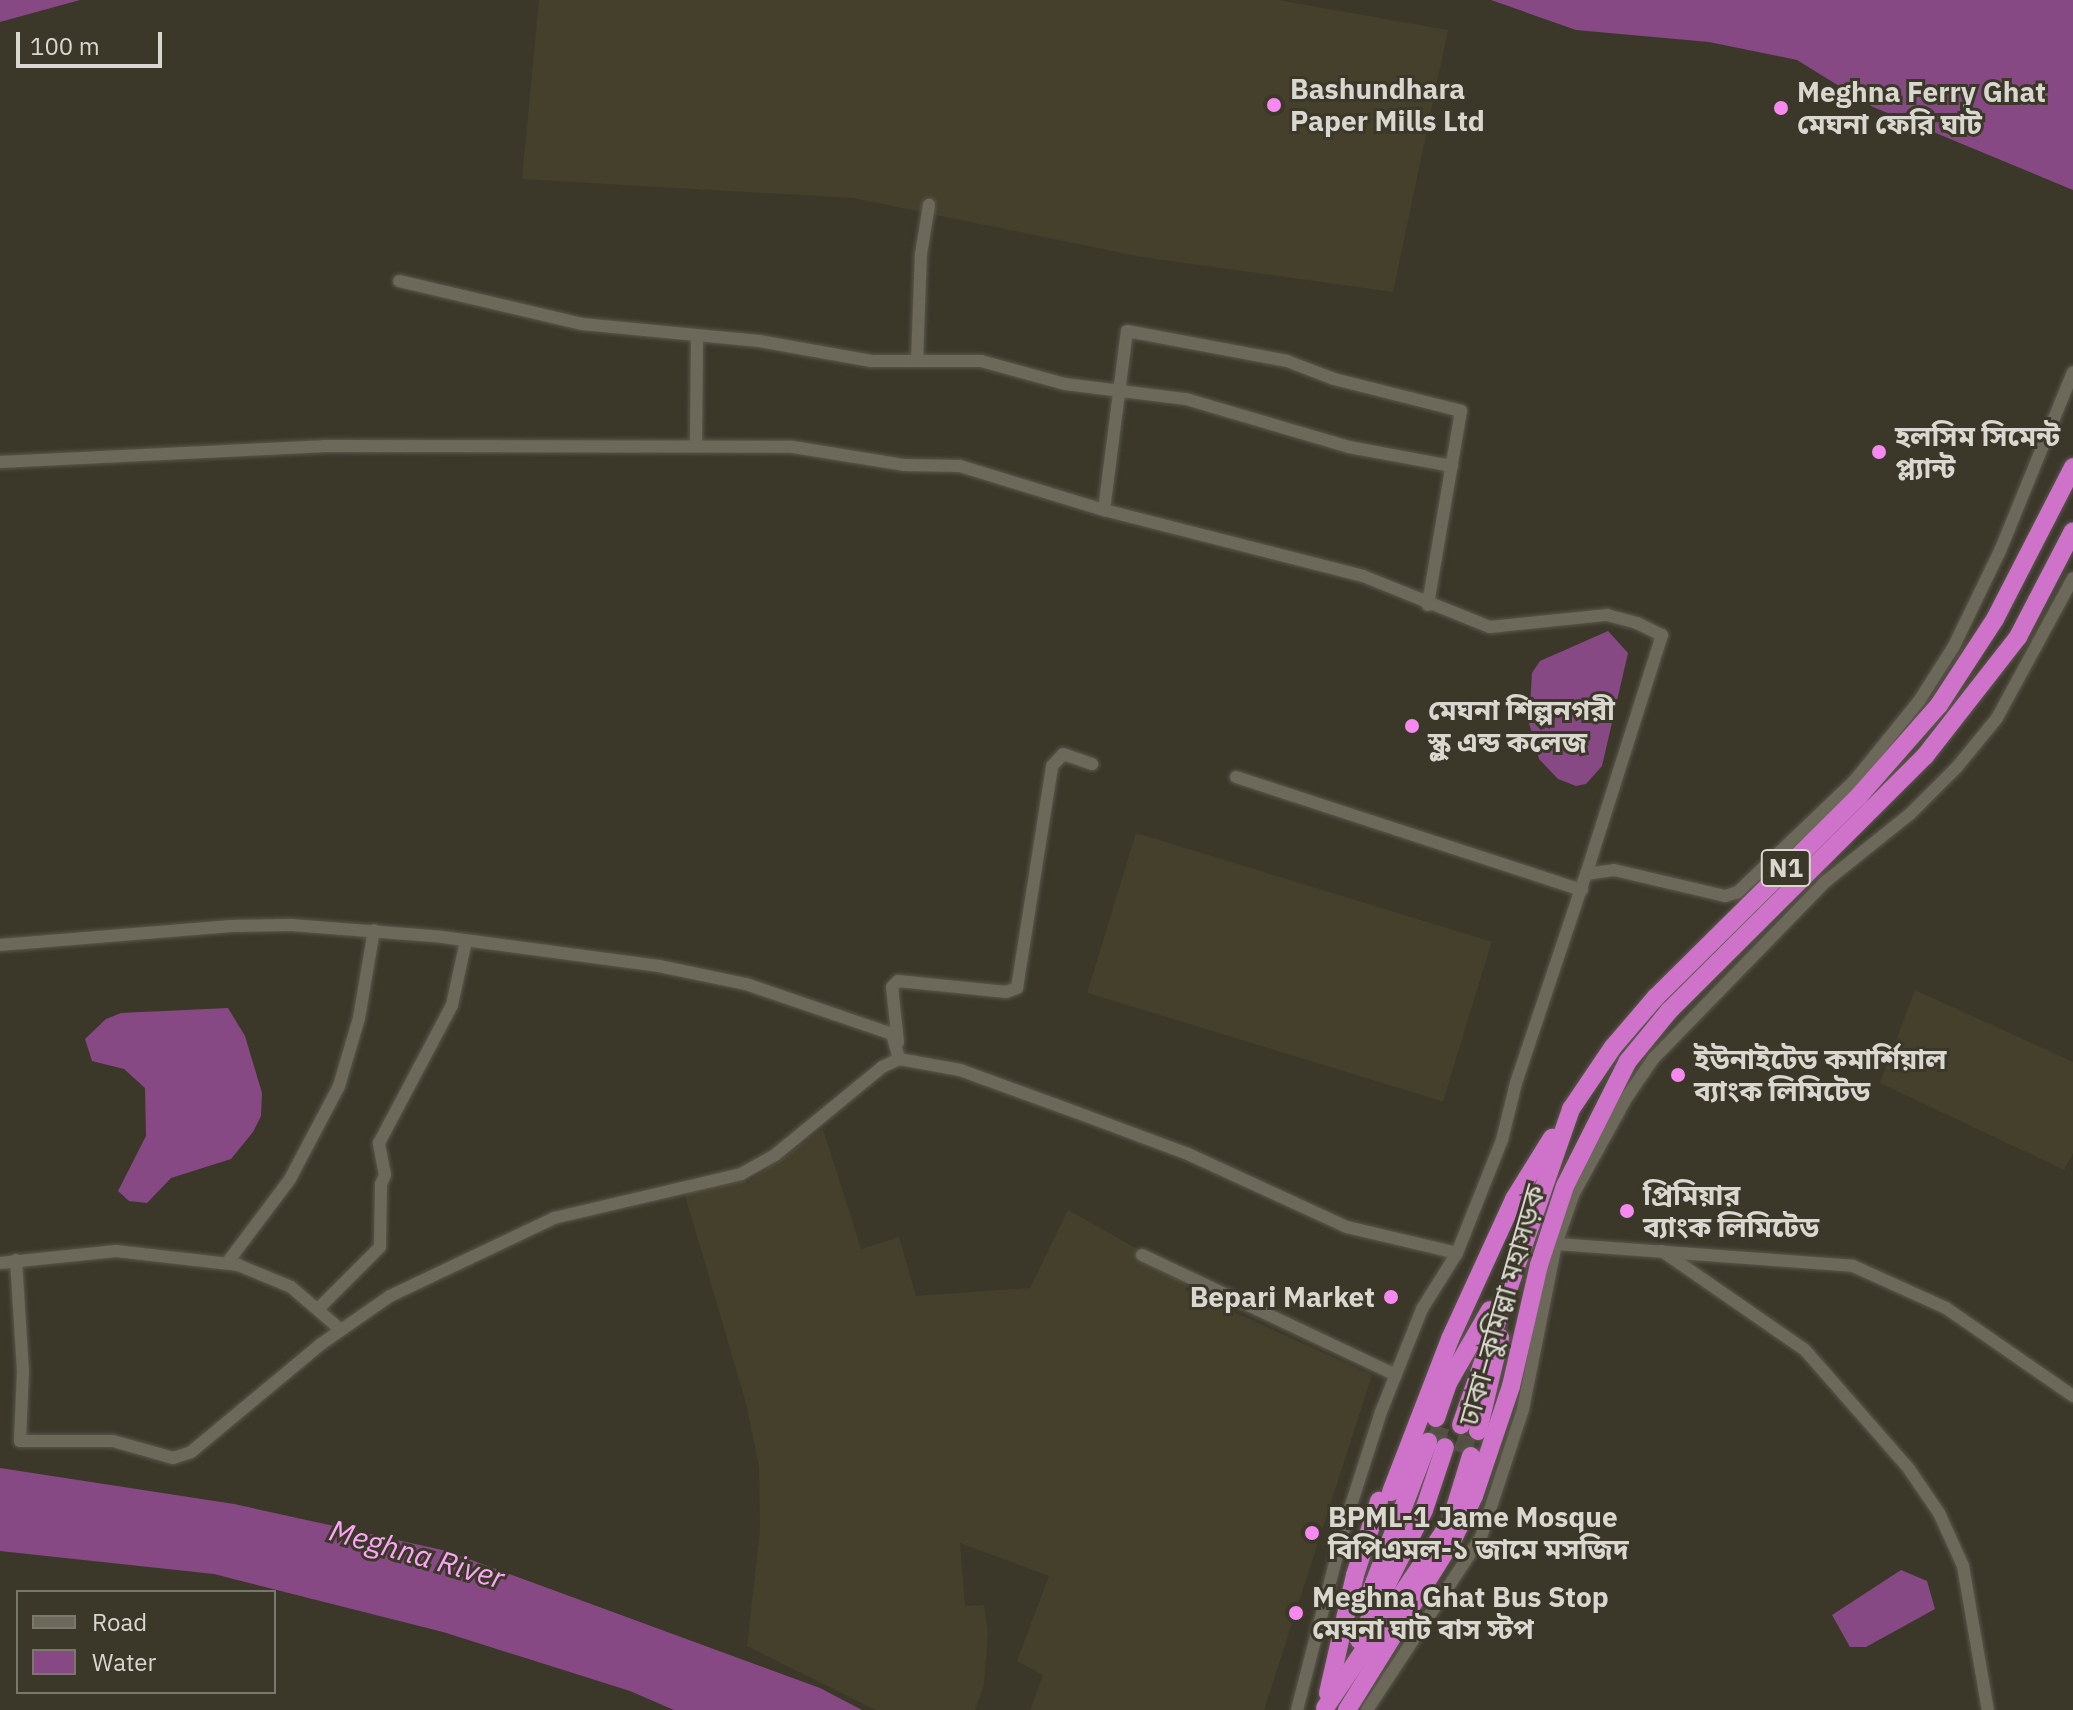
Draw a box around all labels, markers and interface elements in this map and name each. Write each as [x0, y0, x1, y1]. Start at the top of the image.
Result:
scale bar [20, 16, 166, 66]
text: 100 m [30, 30, 100, 62]
place label: Bashundhara Paper Mills Ltd [1290, 72, 1485, 138]
place label: Meghna Ferry Ghat মেঘনা ফেরি ঘাট [1797, 75, 2046, 141]
marker: Bashundhara Paper Mills Ltd [1265, 96, 1283, 114]
marker: Meghna Ferry Ghat মেঘনা ফেরি ঘাট [1772, 99, 1790, 117]
place label: হলসিম সিমেন্ট প্ল্যান্ট [1895, 419, 2060, 485]
marker: হলসিম সিমেন্ট প্ল্যান্ট [1870, 443, 1888, 461]
place label: মেঘনা শিল্পনগরী স্কুল এন্ড কলেজ [1428, 693, 1615, 759]
marker: মেঘনা শিল্পনগরী স্কুল এন্ড কলেজ [1403, 717, 1421, 735]
road number: N1 [1760, 846, 1812, 890]
place label: ইউনাইটেড কমার্শিয়াল ব্যাংক লিমিটেড [1694, 1042, 1946, 1108]
marker: ইউনাইটেড কমার্শিয়াল ব্যাংক লিমিটেড [1669, 1066, 1687, 1084]
place label: প্রিমিয়ার ব্যাংক লিমিটেড [1643, 1178, 1819, 1244]
street label: ঢাকা–কুমিল্লা মহাসড়ক [1452, 1181, 1552, 1429]
marker: প্রিমিয়ার ব্যাংক লিমিটেড [1618, 1202, 1636, 1220]
place label: Bepari Market [1190, 1280, 1375, 1314]
marker: Bepari Market [1382, 1288, 1400, 1306]
place label: BPML-1 Jame Mosque বিপিএমল-১ জামে মসজিদ [1328, 1500, 1629, 1566]
water label: Meghna River [326, 1512, 508, 1596]
marker: BPML-1 Jame Mosque বিপিএমল-১ জামে মসজিদ [1303, 1524, 1321, 1542]
place label: Meghna Ghat Bus Stop মেঘনা ঘাট বাস স্টপ [1312, 1580, 1609, 1646]
legend [16, 1590, 276, 1694]
marker: Meghna Ghat Bus Stop মেঘনা ঘাট বাস স্টপ [1287, 1604, 1305, 1622]
text: Road [92, 1606, 147, 1638]
text: Water [92, 1646, 156, 1678]

